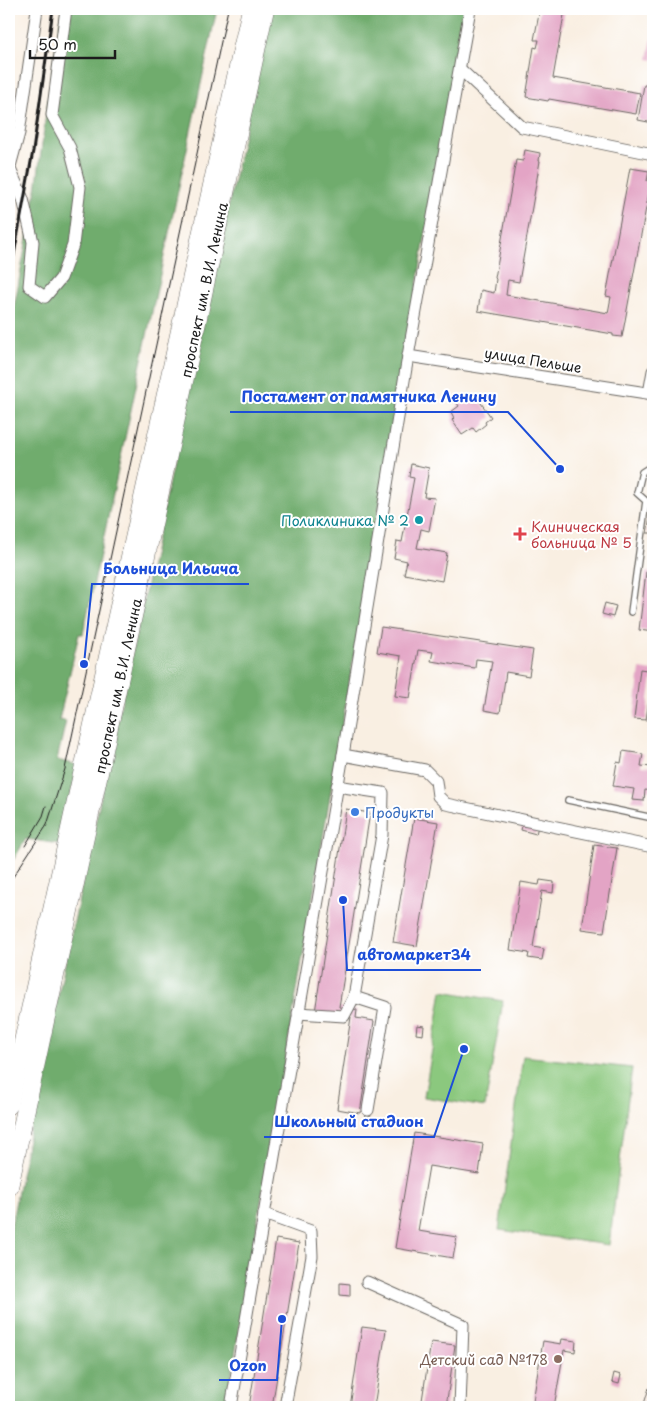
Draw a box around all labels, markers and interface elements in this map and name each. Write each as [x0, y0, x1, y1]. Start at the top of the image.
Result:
scale bar [30, 28, 115, 60]
text: 50 m [38, 32, 77, 55]
street label: проспект им. В.И. Ленина [175, 200, 233, 380]
street label: улица Пельше [483, 342, 583, 378]
callout: Постамент от памятника Ленину [230, 382, 508, 412]
text: Постамент от памятника Ленину [242, 384, 497, 407]
place label: Поликлиника № 2 [281, 510, 409, 531]
marker: Поликлиника № 2 [413, 514, 425, 526]
place label: Клиническая больница № 5 [531, 516, 632, 553]
marker: Клиническая больница № 5 [513, 527, 527, 541]
callout: Больница Ильича [92, 554, 249, 584]
text: Больница Ильича [103, 556, 239, 579]
street label: проспект им. В.И. Ленина [89, 596, 147, 776]
place label: Продукты [365, 802, 434, 823]
marker: Продукты [349, 806, 361, 818]
callout: автомаркет34 [347, 940, 481, 970]
text: автомаркет34 [357, 942, 471, 965]
callout: Школьный стадион [264, 1107, 434, 1137]
text: Школьный стадион [274, 1109, 424, 1132]
place label: Детский сад №178 [419, 1349, 548, 1370]
callout: Ozon [219, 1350, 277, 1380]
text: Ozon [229, 1353, 267, 1376]
marker: Детский сад №178 [552, 1353, 564, 1365]

